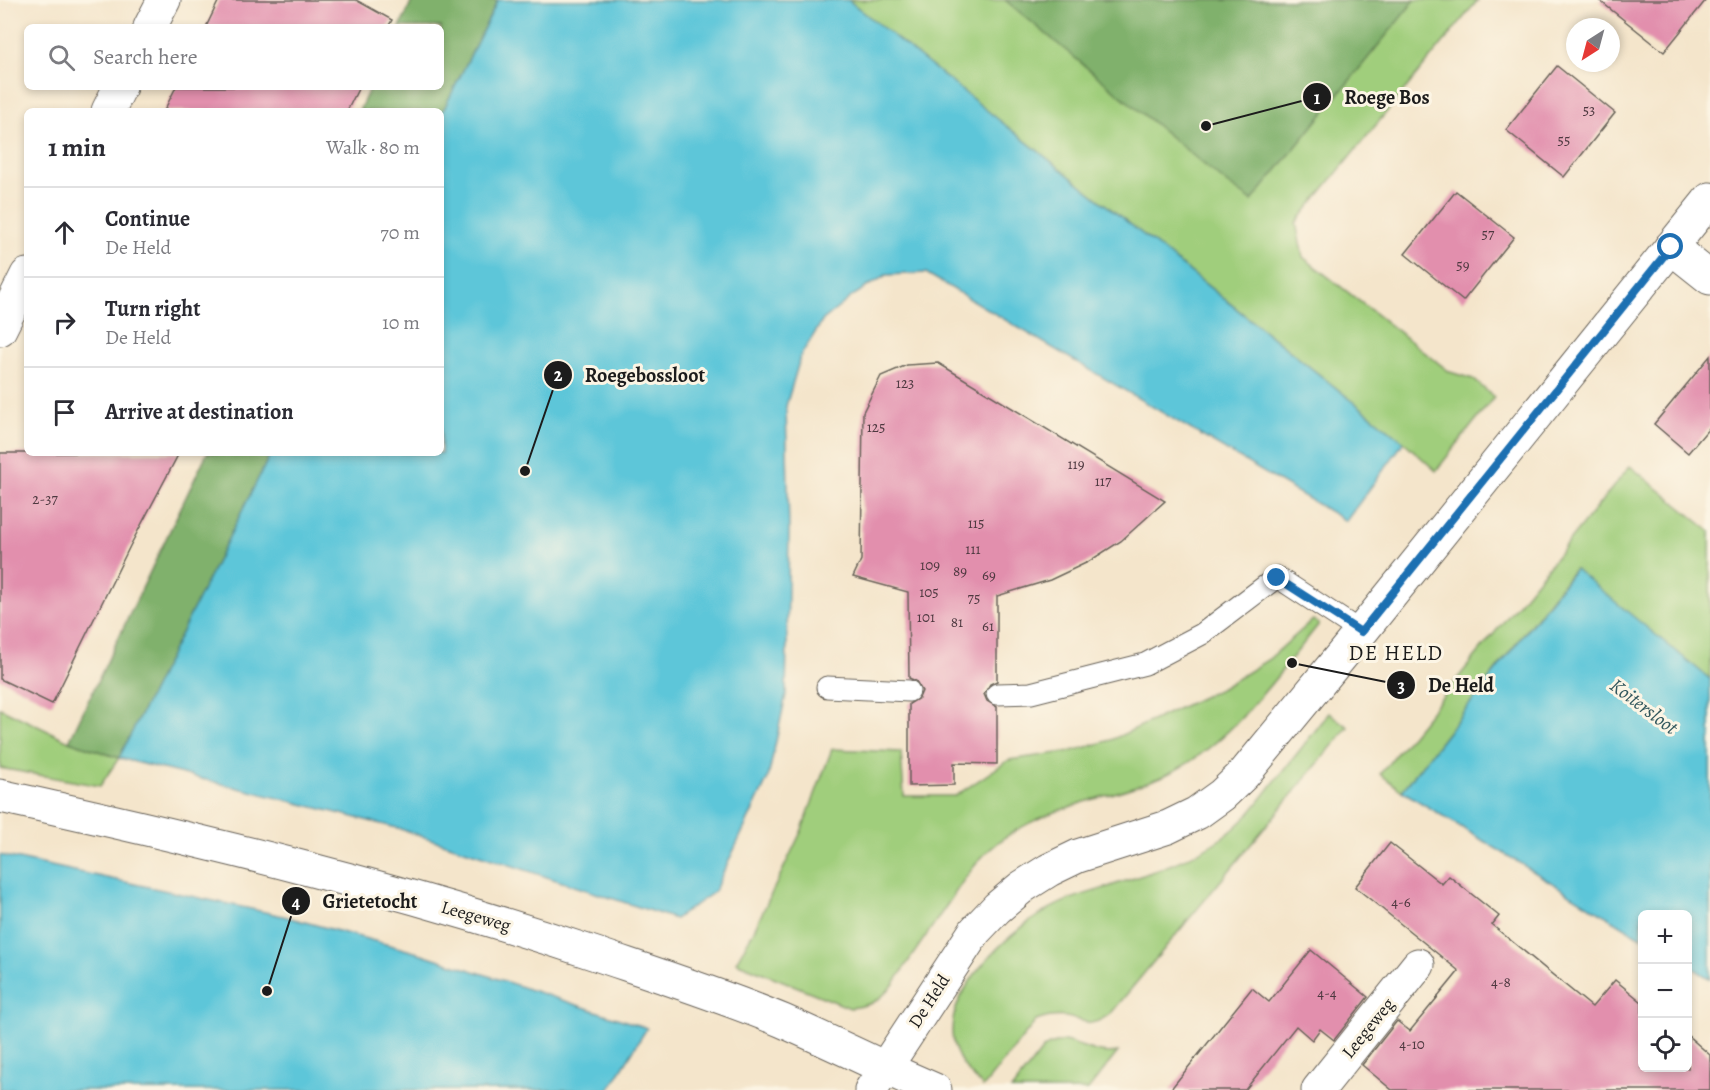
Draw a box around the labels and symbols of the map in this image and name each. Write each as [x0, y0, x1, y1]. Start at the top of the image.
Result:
north arrow [1566, 18, 1620, 72]
callout: Roege Bos [1302, 78, 1441, 116]
text: Roege Bos [1344, 84, 1430, 111]
text: 1 [1314, 86, 1321, 110]
house number: 53 [1583, 100, 1595, 120]
house number: 55 [1558, 130, 1570, 150]
house number: 57 [1482, 224, 1495, 244]
route start [1657, 233, 1683, 259]
house number: 59 [1456, 255, 1470, 275]
callout: Roegebossloot [543, 356, 717, 394]
text: Roegebossloot [585, 362, 705, 389]
text: 2 [554, 363, 563, 387]
house number: 123 [896, 373, 914, 393]
house number: 125 [867, 417, 885, 437]
house number: 119 [1067, 454, 1085, 474]
house number: 117 [1095, 471, 1112, 491]
house number: 2-37 [32, 489, 58, 509]
house number: 115 [968, 513, 984, 533]
house number: 111 [965, 539, 981, 559]
house number: 109 [920, 555, 940, 575]
house number: 89 [953, 561, 967, 581]
route end [1263, 564, 1289, 590]
house number: 69 [982, 565, 996, 585]
house number: 105 [919, 582, 939, 602]
house number: 75 [968, 588, 980, 608]
house number: 101 [917, 607, 935, 627]
house number: 81 [951, 612, 963, 632]
house number: 61 [982, 616, 994, 636]
district label: DE HELD [1348, 639, 1444, 667]
callout: De Held [1386, 666, 1506, 704]
text: De Held [1428, 672, 1494, 699]
water label: Koitersloot [1604, 672, 1684, 741]
text: 3 [1397, 674, 1405, 698]
callout: Grietetocht [281, 882, 430, 920]
text: Grietetocht [323, 888, 418, 915]
text: 4 [292, 890, 301, 914]
house number: 4-6 [1391, 892, 1411, 912]
street label: Leegeweg [438, 895, 514, 937]
street label: De Held [903, 969, 955, 1033]
house number: 4-8 [1491, 972, 1511, 992]
house number: 4-4 [1317, 983, 1337, 1003]
street label: Leegeweg [1336, 993, 1400, 1063]
house number: 4-10 [1399, 1034, 1425, 1054]

